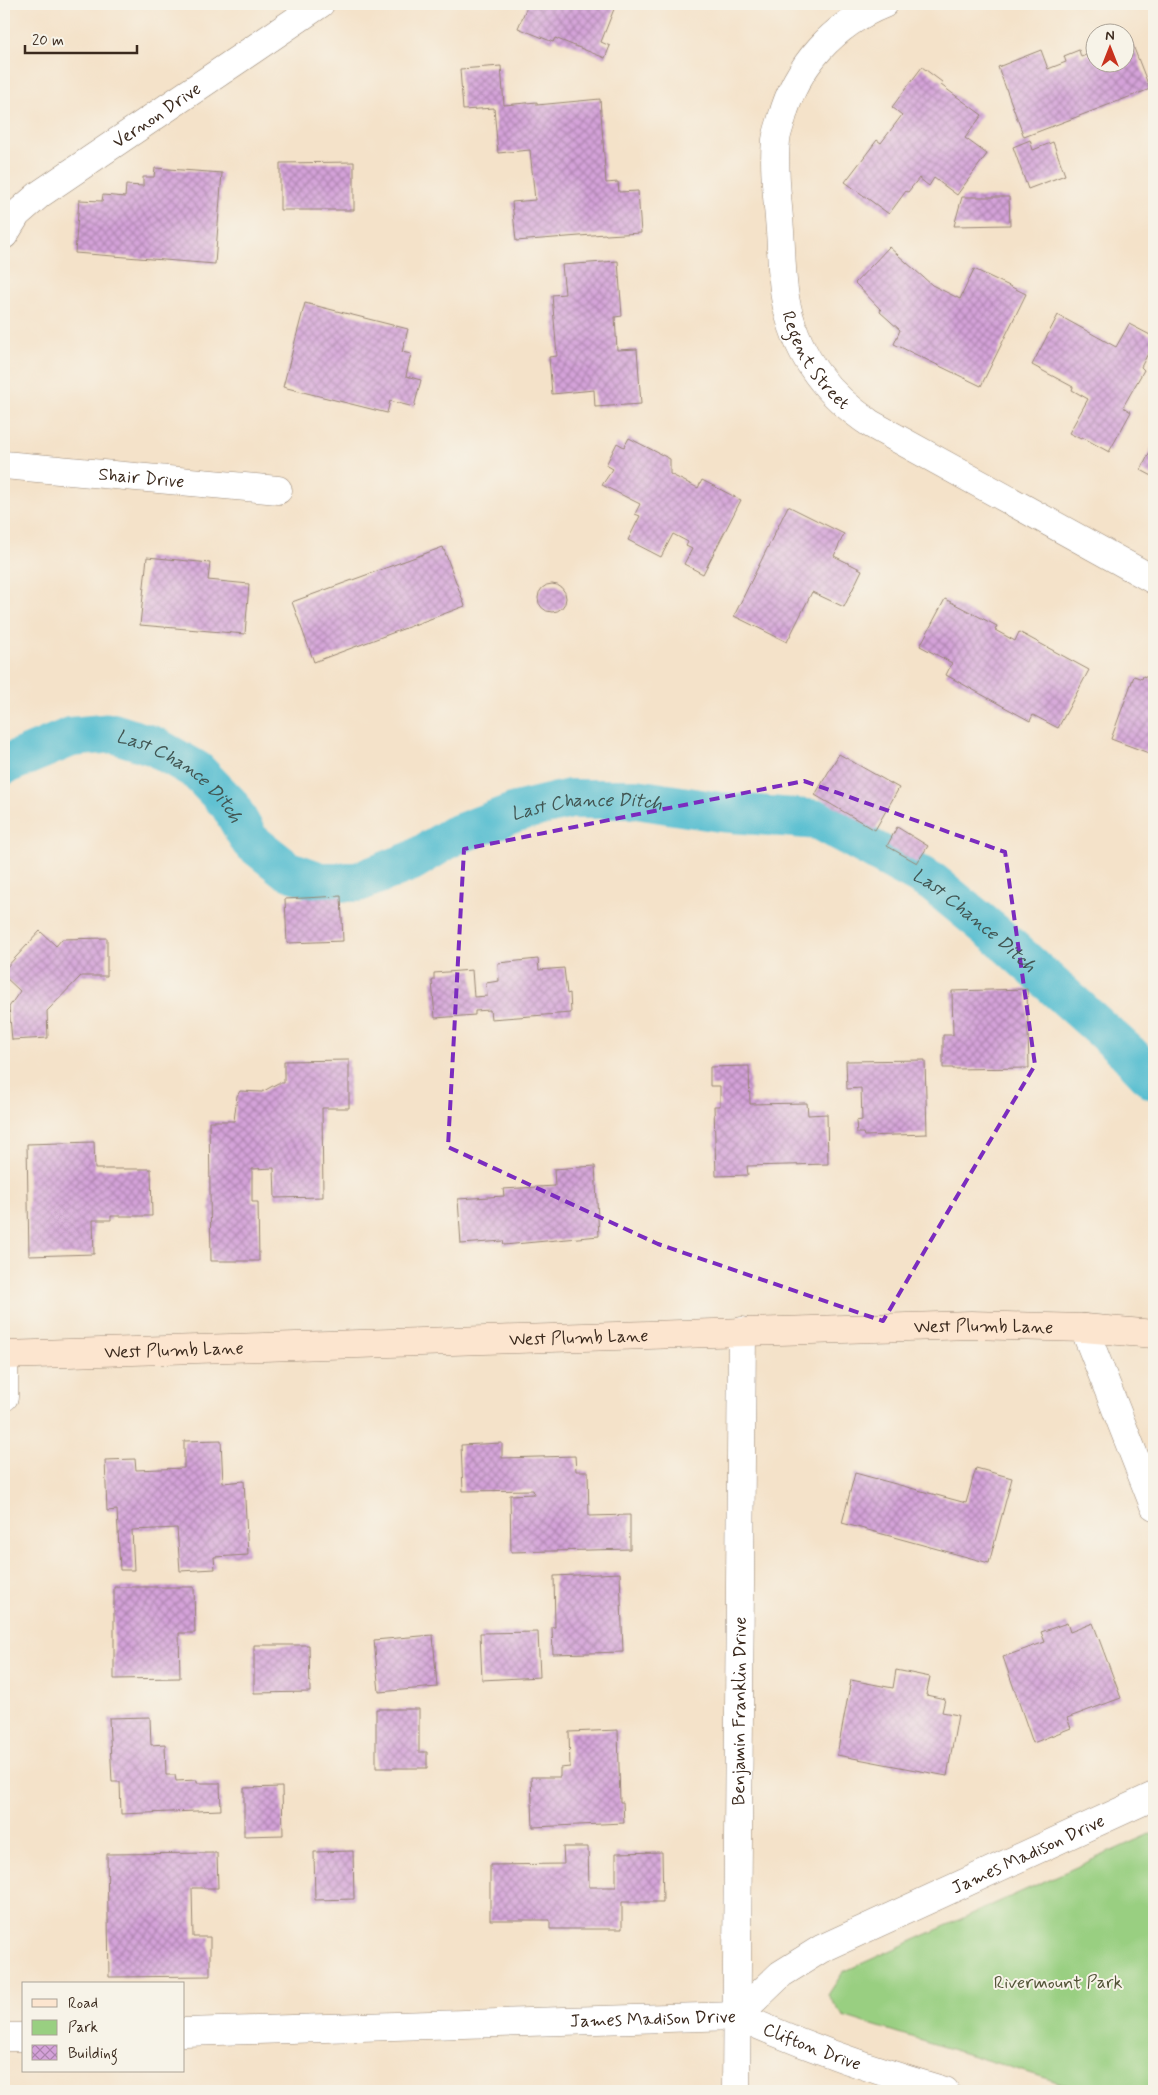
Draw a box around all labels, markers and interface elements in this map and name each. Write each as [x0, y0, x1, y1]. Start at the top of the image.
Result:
scale bar [25, 22, 138, 54]
north arrow [1086, 22, 1136, 72]
text: N [1105, 27, 1115, 45]
text: 20 m [32, 31, 64, 51]
street label: Vernon Drive [108, 77, 206, 154]
street label: Regent Street [775, 308, 855, 416]
street label: Shair Drive [97, 463, 185, 494]
water label: Last Chance Ditch [113, 724, 248, 828]
water label: Last Chance Ditch [508, 788, 664, 827]
water label: Last Chance Ditch [908, 863, 1041, 979]
street label: West Plumb Lane [914, 1314, 1054, 1340]
street label: West Plumb Lane [509, 1324, 649, 1352]
street label: West Plumb Lane [104, 1337, 244, 1365]
street label: Benjamin Franklin Drive [727, 1616, 753, 1806]
street label: James Madison Drive [948, 1809, 1109, 1900]
park label: Rivermount Park [994, 1971, 1122, 1995]
legend [22, 1982, 185, 2072]
text: Road [68, 1994, 98, 2014]
street label: James Madison Drive [569, 2005, 736, 2034]
text: Park [68, 2018, 98, 2038]
street label: Clifton Drive [759, 2018, 864, 2077]
text: Building [68, 2044, 118, 2065]

